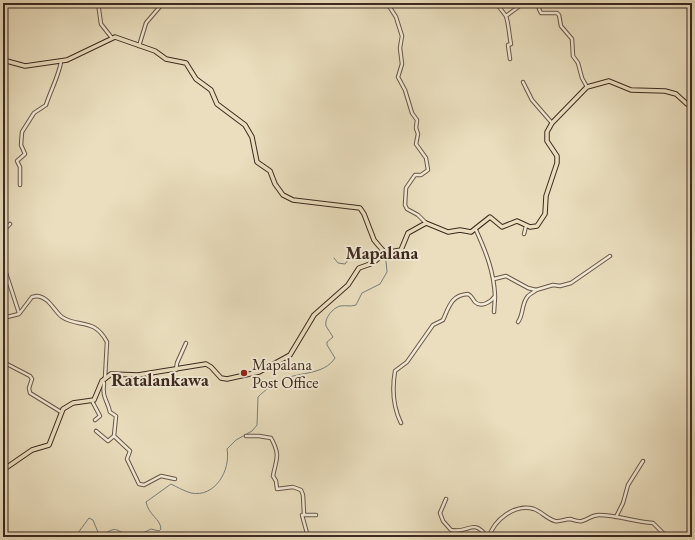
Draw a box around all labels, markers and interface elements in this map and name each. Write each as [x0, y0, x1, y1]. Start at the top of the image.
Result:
district label: Mapalana [346, 241, 419, 264]
place label: Mapalana Post Office [252, 354, 318, 393]
district label: Ratalankawa [111, 368, 209, 391]
marker: Mapalana Post Office [239, 368, 249, 378]

